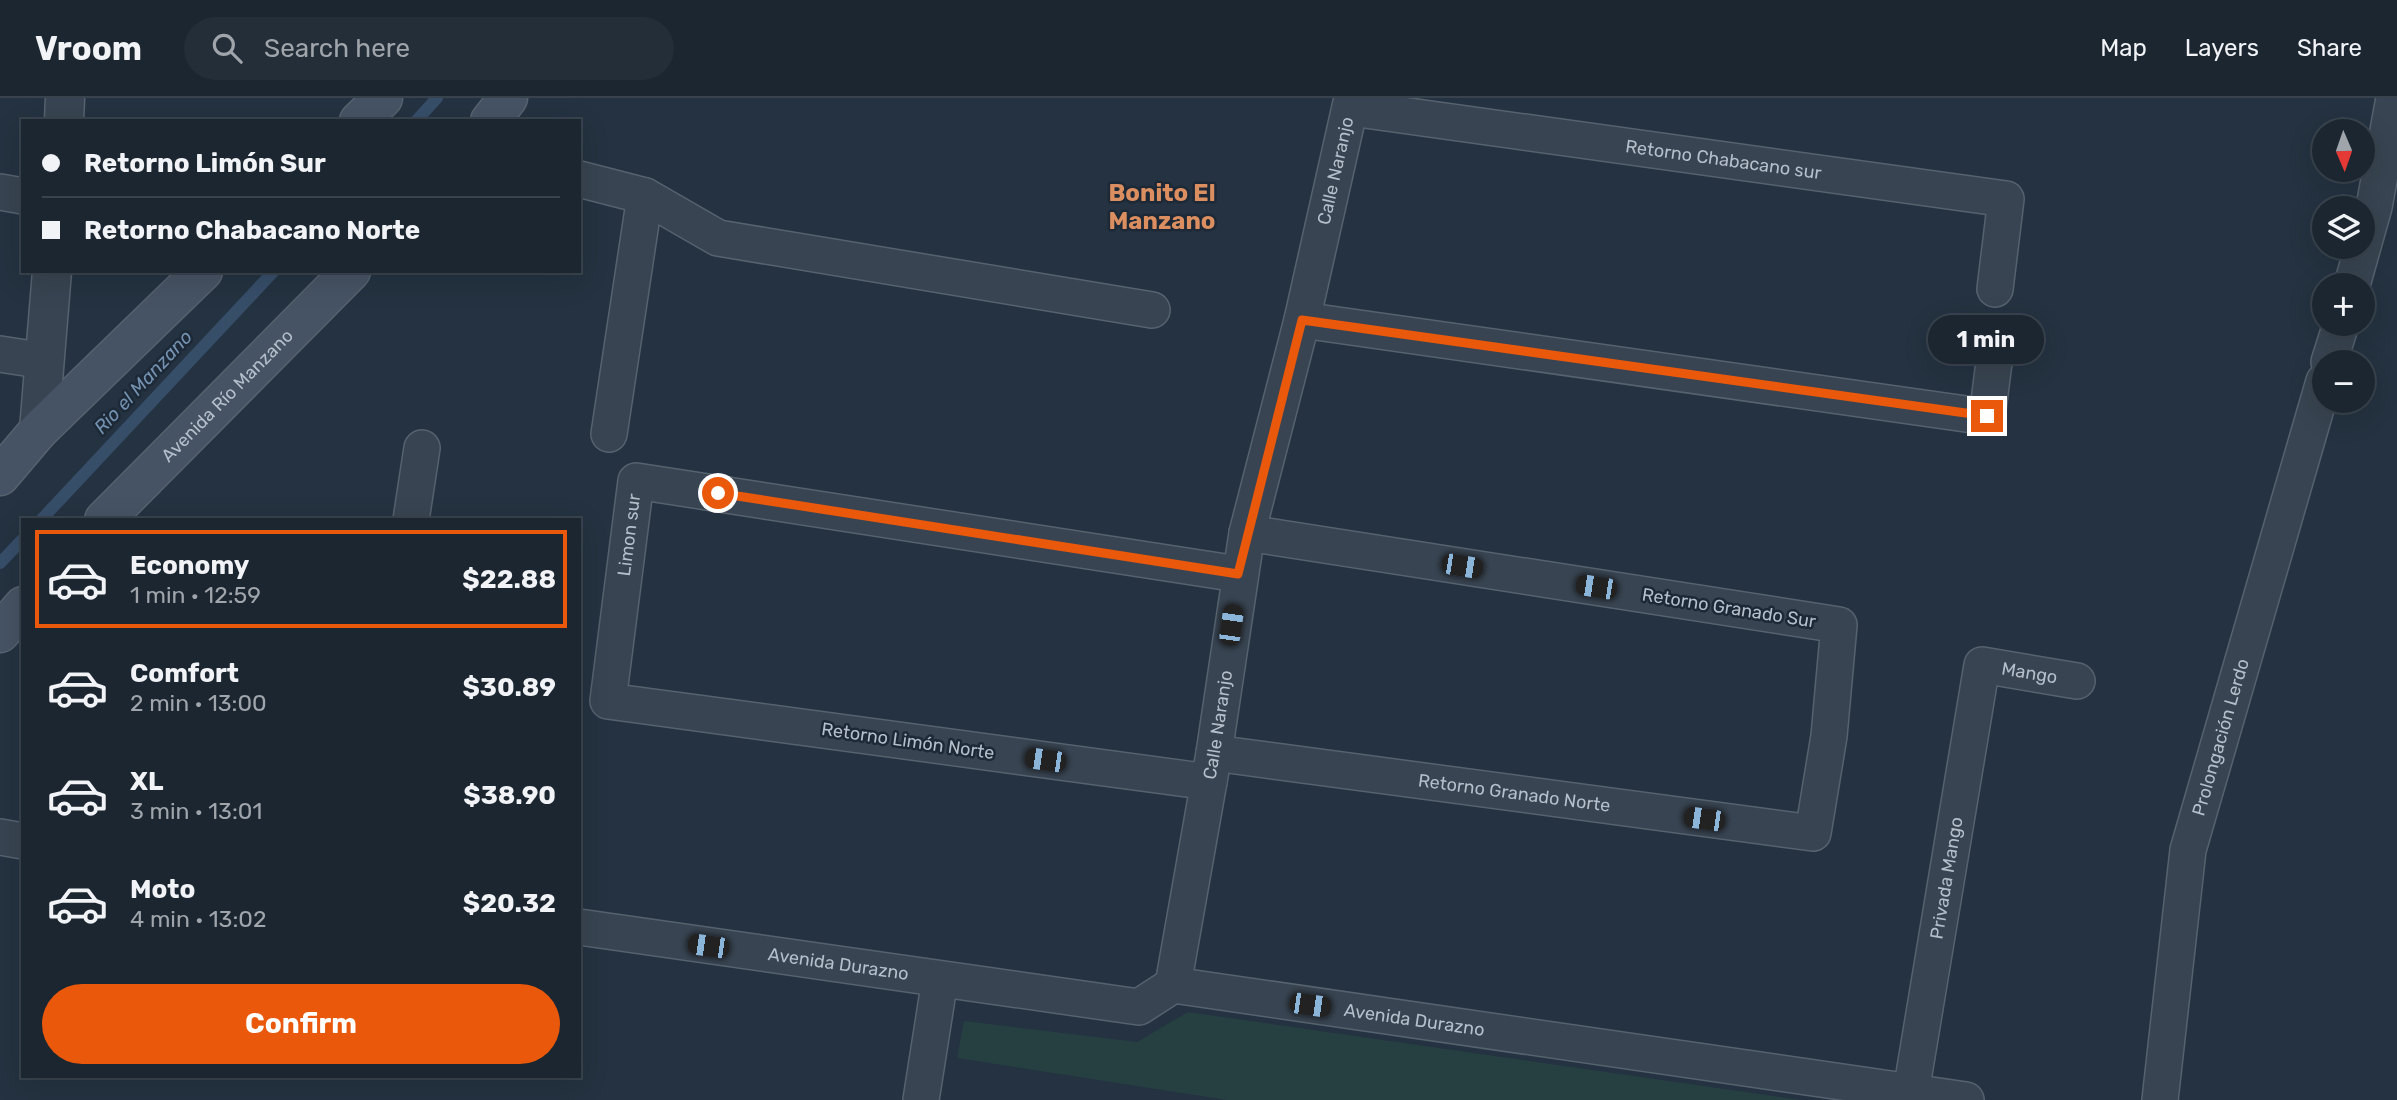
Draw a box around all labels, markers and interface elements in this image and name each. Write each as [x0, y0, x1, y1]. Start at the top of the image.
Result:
search box [184, 17, 674, 80]
text: Vroom [35, 29, 142, 68]
icon: search [208, 29, 246, 67]
text: Search here [264, 33, 410, 64]
text: Map [2100, 34, 2147, 62]
text: Layers [2185, 34, 2259, 62]
text: Share [2297, 34, 2362, 62]
street label: Calle Naranjo [1313, 115, 1358, 227]
north arrow [2312, 119, 2375, 182]
map controls [2312, 119, 2375, 413]
street label: Retorno Chabacano sur [1624, 135, 1823, 184]
text: Retorno Limón Sur [84, 148, 326, 179]
district label: Bonito El Manzano [1108, 179, 1216, 235]
button: layers [2312, 196, 2375, 259]
text: Retorno Chabacano Norte [84, 215, 420, 246]
button: + [2312, 273, 2375, 336]
callout: 1 min [1929, 314, 2045, 364]
water label: Rio el Manzano [89, 325, 197, 439]
street label: Avenida Río Manzano [157, 325, 298, 467]
text: 1 min [1957, 325, 2015, 353]
button: − [2312, 350, 2375, 413]
route end [1971, 400, 2003, 432]
route start [702, 477, 734, 509]
street label: Limon sur [613, 492, 645, 577]
icon: car [46, 548, 109, 611]
text: Economy [130, 550, 249, 581]
car [1440, 552, 1485, 580]
text: $22.88 [462, 564, 556, 595]
car [1574, 573, 1619, 601]
text: 1 min · 12:59 [130, 581, 261, 609]
street label: Retorno Granado Sur [1641, 583, 1818, 633]
car [1218, 603, 1245, 647]
icon: car [46, 656, 109, 719]
street label: Prolongación Lerdo [2187, 656, 2254, 818]
street label: Mango [2000, 657, 2059, 689]
text: Comfort [130, 658, 239, 689]
street label: Calle Naranjo [1199, 669, 1237, 781]
text: $30.89 [462, 672, 556, 703]
text: 2 min · 13:00 [130, 689, 267, 717]
street label: Retorno Limón Norte [820, 718, 996, 764]
car [1023, 747, 1068, 773]
icon: car [46, 764, 109, 827]
text: XL [130, 766, 163, 797]
street label: Retorno Granado Norte [1417, 769, 1612, 817]
text: $38.90 [463, 780, 556, 811]
text: 3 min · 13:01 [130, 797, 262, 825]
car [1682, 806, 1727, 832]
street label: Privada Mango [1926, 815, 1968, 941]
icon: car [46, 872, 109, 935]
text: Moto [130, 874, 195, 905]
text: $20.32 [463, 888, 556, 919]
text: 4 min · 13:02 [130, 905, 266, 933]
car [686, 933, 731, 959]
street label: Avenida Durazno [767, 943, 910, 985]
button: Confirm [42, 984, 560, 1064]
car [1288, 992, 1333, 1018]
street label: Avenida Durazno [1342, 999, 1486, 1041]

